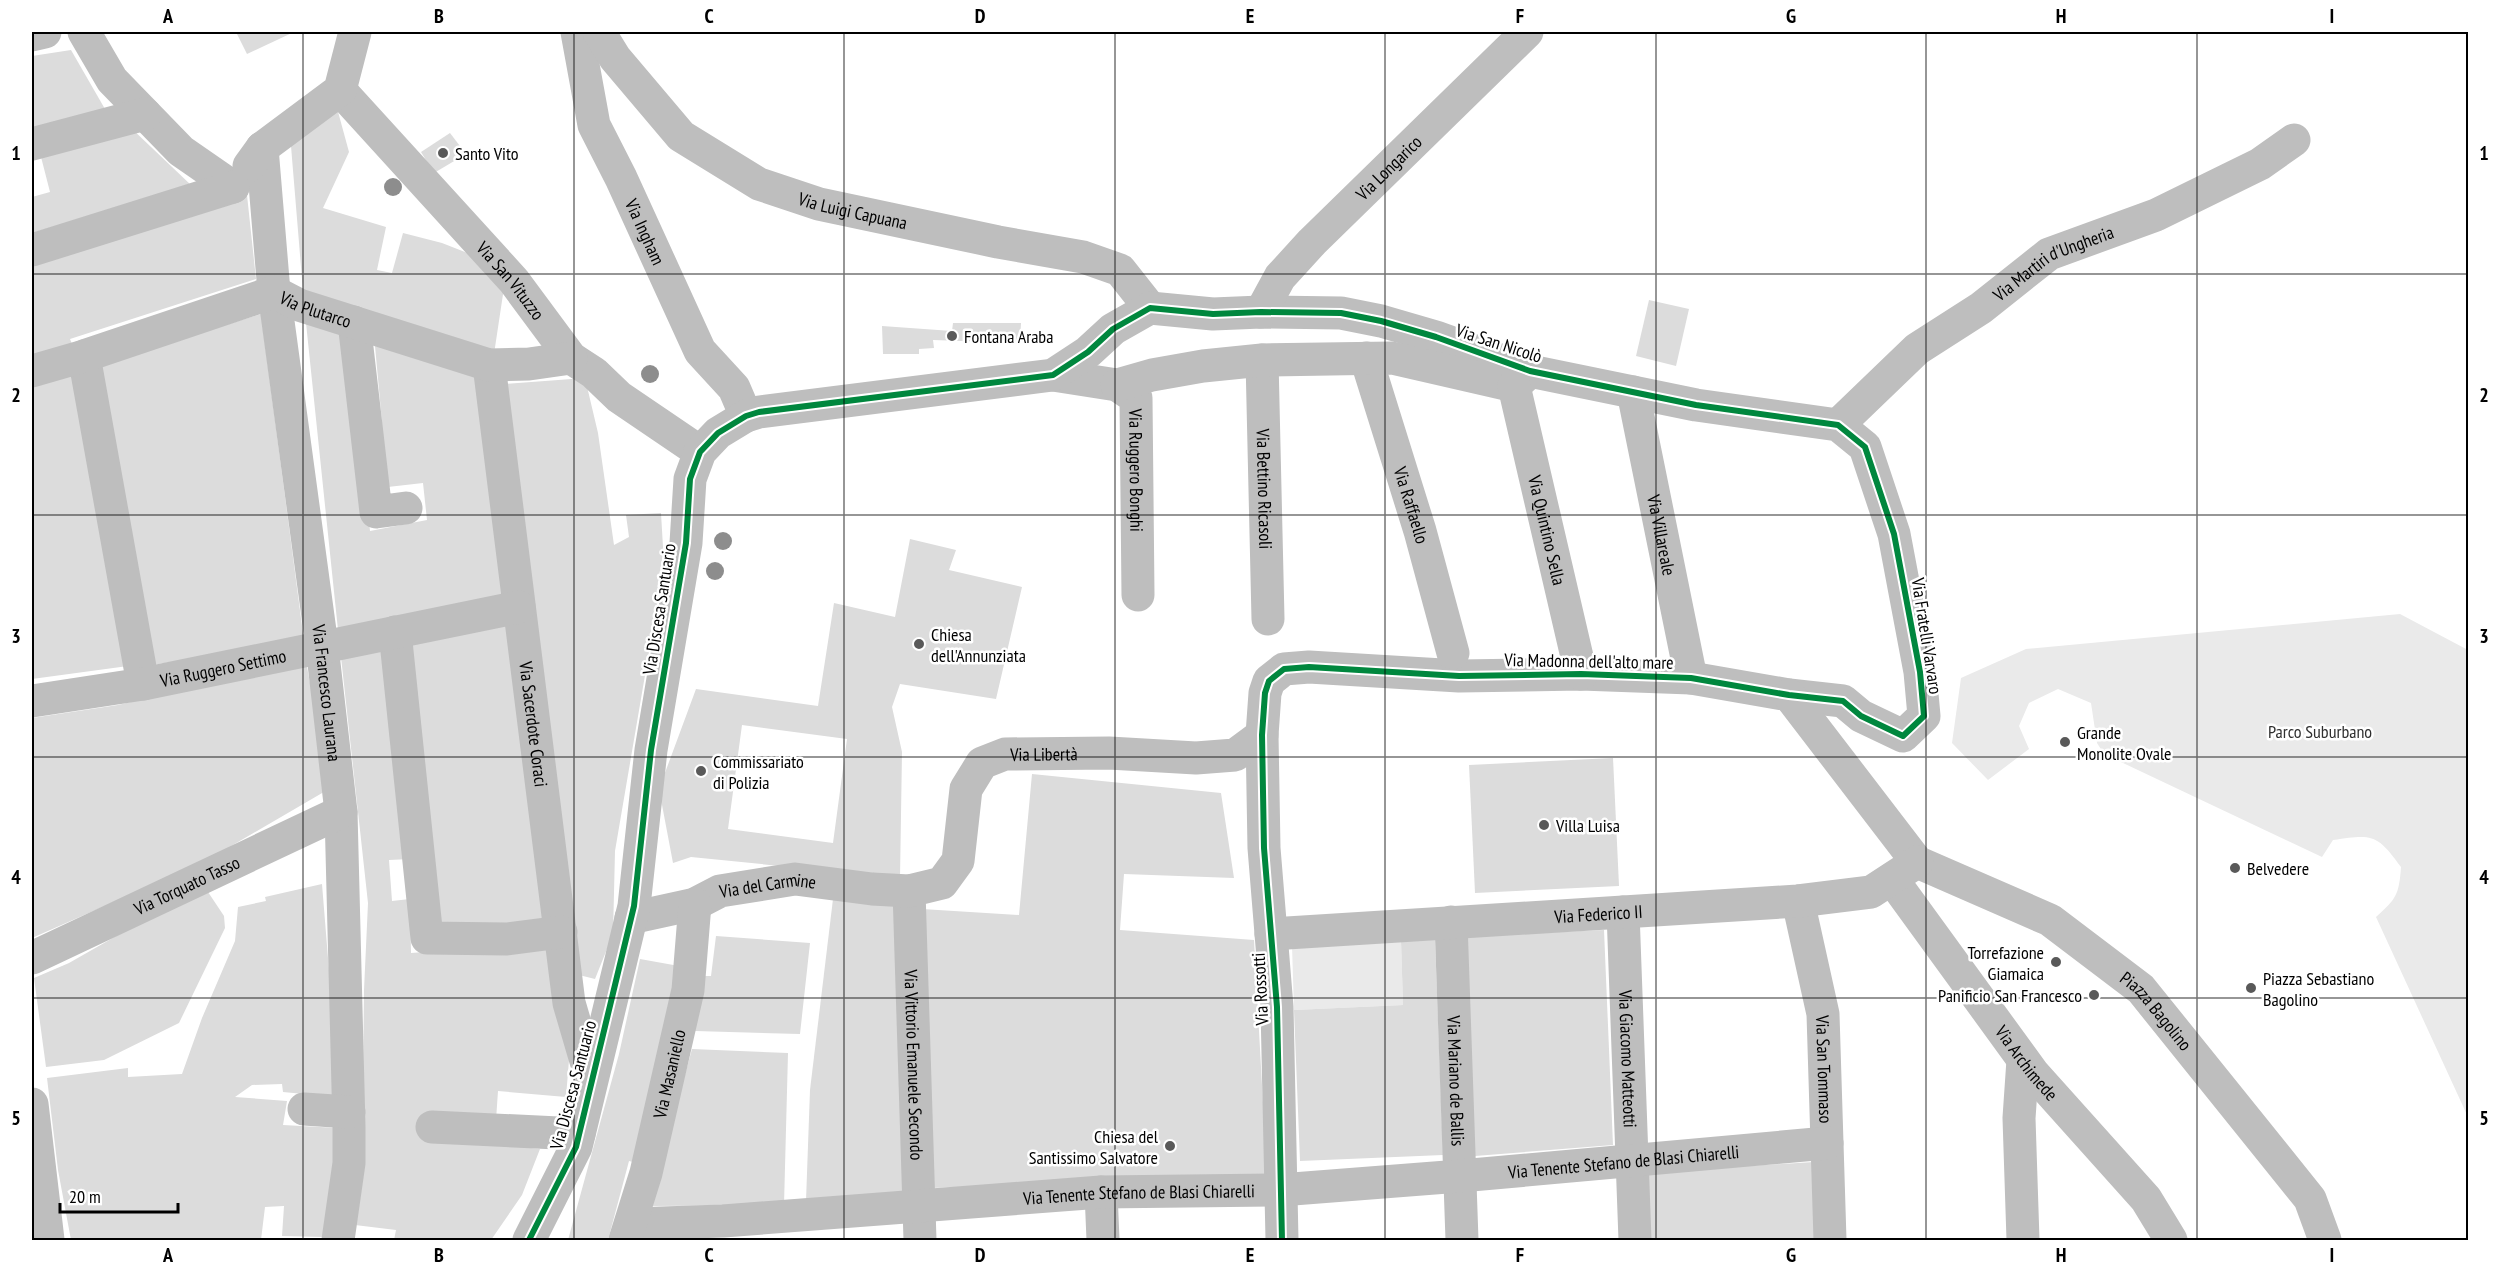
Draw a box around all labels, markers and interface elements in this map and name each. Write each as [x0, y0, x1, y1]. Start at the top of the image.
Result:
text: A [162, 3, 174, 29]
text: B [434, 3, 444, 29]
text: C [704, 3, 714, 29]
text: D [975, 3, 986, 29]
text: E [1246, 3, 1254, 29]
text: F [1516, 3, 1524, 29]
text: G [1786, 3, 1796, 29]
text: H [2056, 3, 2066, 29]
text: I [2330, 3, 2334, 29]
street label: Via Longarico [1350, 130, 1426, 205]
text: 1 [11, 140, 21, 166]
text: 1 [2479, 140, 2489, 166]
place label: Santo Vito [455, 142, 519, 165]
marker: Santo Vito [436, 146, 450, 160]
street label: Via Luigi Capuana [794, 186, 909, 234]
street label: Via Ingham [620, 194, 671, 268]
street label: Via Martiri d'Ungheria [1987, 220, 2117, 306]
street label: Via San Vituzzo [471, 236, 550, 324]
street label: Via Plutarco [275, 285, 355, 332]
street label: Via San Nicolò [1452, 318, 1545, 368]
place label: Fontana Araba [964, 325, 1053, 348]
marker: Fontana Araba [945, 329, 959, 343]
text: 2 [11, 382, 21, 408]
text: 2 [2479, 382, 2489, 408]
street label: Via Ruggero Bonghi [1125, 408, 1149, 532]
street label: Via Bettino Ricasoli [1252, 427, 1278, 550]
street label: Via Raffaello [1389, 463, 1434, 546]
street label: Via Quintino Sella [1523, 472, 1571, 587]
street label: Via Villareale [1642, 492, 1681, 578]
street label: Via Discesa Santuario [637, 541, 681, 677]
street label: Via Fratelli Varvaro [1906, 575, 1948, 696]
street label: Via Francesco Laurana [308, 622, 347, 763]
text: 3 [11, 623, 21, 649]
place label: Chiesa dell'Annunziata [931, 623, 1026, 667]
text: 3 [2479, 623, 2489, 649]
marker: Chiesa dell'Annunziata [912, 637, 926, 651]
street label: Via Ruggero Settimo [157, 643, 288, 692]
street label: Via Madonna dell'alto mare [1503, 648, 1674, 674]
street label: Via Sacerdote Coraci [515, 659, 553, 788]
park label: Parco Suburbano [2268, 720, 2372, 743]
place label: Grande Monolite Ovale [2077, 721, 2172, 765]
marker: Grande Monolite Ovale [2058, 735, 2072, 749]
street label: Via Libertà [1009, 742, 1078, 765]
place label: Commissariato di Polizia [713, 750, 804, 794]
marker: Commissariato di Polizia [694, 764, 708, 778]
place label: Villa Luisa [1555, 814, 1620, 837]
marker: Villa Luisa [1537, 818, 1551, 832]
street label: Via Torquato Tasso [129, 850, 243, 920]
place label: Belvedere [2247, 857, 2309, 880]
marker: Belvedere [2228, 861, 2242, 875]
text: 4 [11, 864, 21, 890]
text: 4 [2479, 864, 2489, 890]
street label: Via del Carmine [717, 867, 817, 903]
street label: Via Federico II [1553, 899, 1643, 928]
place label: Torrefazione Giamaica [1967, 941, 2044, 985]
street label: Via Rossotti [1247, 952, 1273, 1027]
marker: Torrefazione Giamaica [2049, 955, 2063, 969]
street label: Piazza Bagolino [2116, 966, 2197, 1055]
place label: Piazza Sebastiano Bagolino [2263, 967, 2374, 1011]
street label: Via Vittorio Emanuele Secondo [900, 968, 929, 1161]
marker: Piazza Sebastiano Bagolino [2244, 981, 2258, 995]
place label: Panificio San Francesco [1938, 984, 2082, 1007]
marker: Panificio San Francesco [2087, 988, 2101, 1002]
street label: Via Giacomo Matteotti [1614, 989, 1642, 1128]
street label: Via Mariano de Ballis [1443, 1014, 1470, 1147]
street label: Via San Tommaso [1812, 1014, 1838, 1124]
street label: Via Discesa Santuario [544, 1018, 601, 1153]
street label: Via Archimede [1990, 1020, 2063, 1105]
street label: Via Masaniello [647, 1027, 690, 1122]
text: 5 [11, 1105, 21, 1131]
text: 5 [2479, 1105, 2489, 1131]
place label: Chiesa del Santissimo Salvatore [1029, 1125, 1159, 1169]
marker: Chiesa del Santissimo Salvatore [1163, 1139, 1177, 1153]
street label: Via Tenente Stefano de Blasi Chiarelli [1506, 1139, 1740, 1183]
scale bar [60, 1176, 178, 1214]
street label: Via Tenente Stefano de Blasi Chiarelli [1021, 1179, 1255, 1210]
text: 20 m [69, 1185, 101, 1208]
text: A [162, 1242, 174, 1268]
text: B [434, 1242, 444, 1268]
text: C [704, 1242, 714, 1268]
text: D [975, 1242, 986, 1268]
text: E [1246, 1242, 1254, 1268]
text: F [1516, 1242, 1524, 1268]
text: G [1786, 1242, 1796, 1268]
text: H [2056, 1242, 2066, 1268]
text: I [2330, 1242, 2334, 1268]

